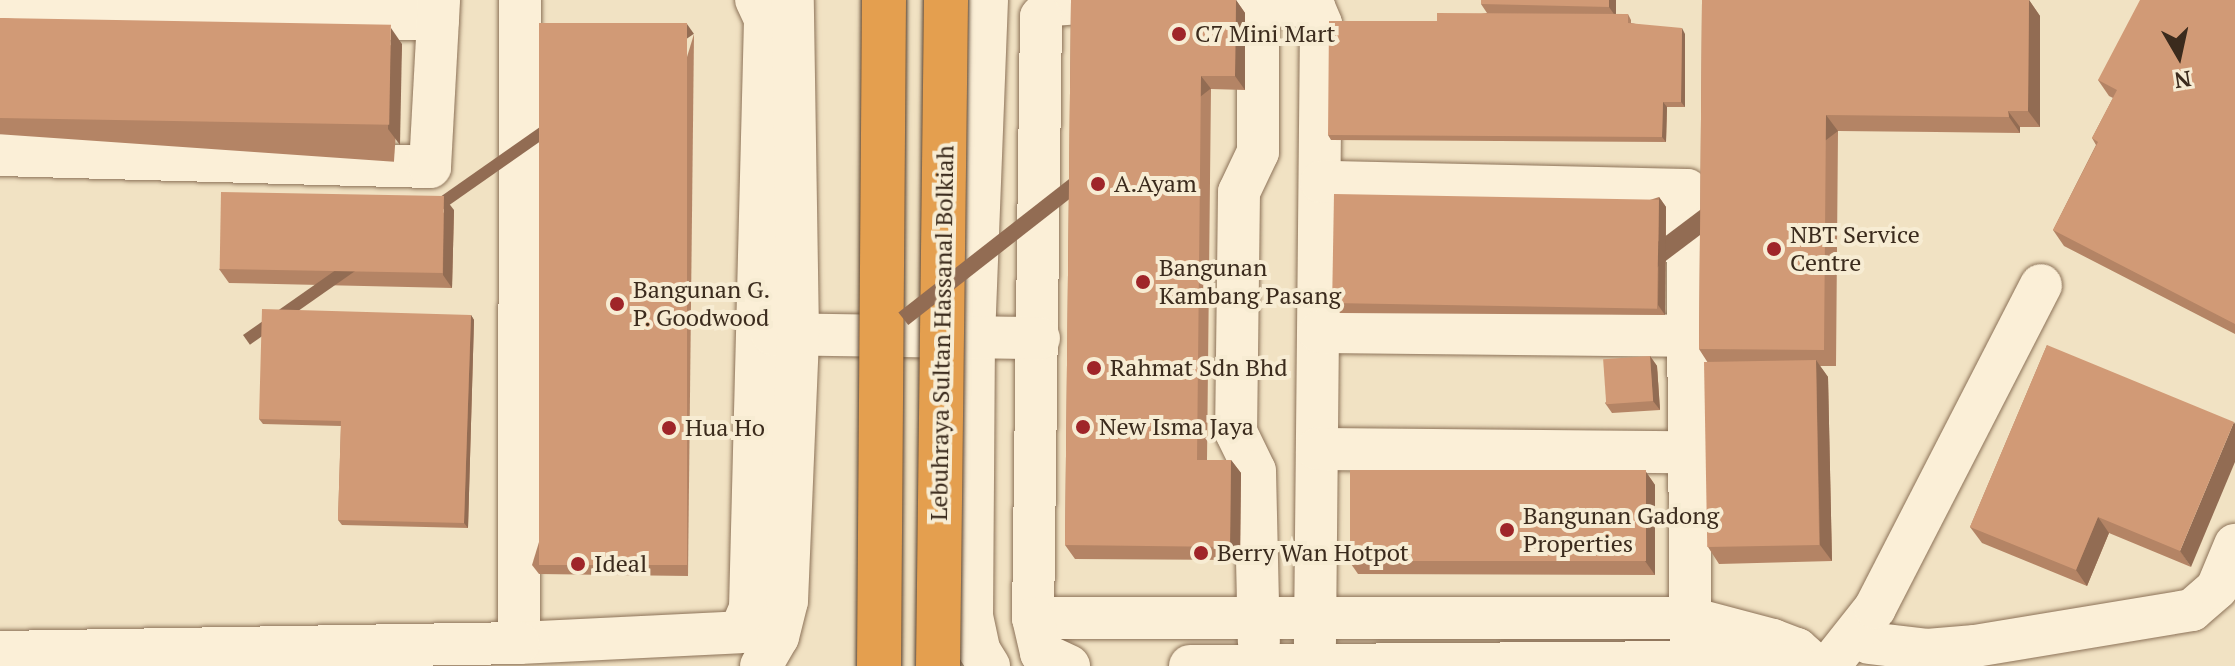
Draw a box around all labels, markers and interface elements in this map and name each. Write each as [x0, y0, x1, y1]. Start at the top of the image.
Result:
north arrow [2139, 16, 2219, 96]
place label: C7 Mini Mart [1195, 20, 1335, 48]
marker: C7 Mini Mart [1170, 25, 1188, 43]
text: N [2172, 65, 2193, 96]
street label: Lebuhraya Sultan Hassanal Bolkiah [924, 145, 960, 521]
place label: A.Ayam [1114, 170, 1197, 198]
marker: A.Ayam [1089, 175, 1107, 193]
place label: NBT Service Centre [1790, 221, 1920, 277]
marker: NBT Service Centre [1765, 240, 1783, 258]
place label: Bangunan Kambang Pasang [1159, 254, 1341, 310]
marker: Bangunan Kambang Pasang [1134, 273, 1152, 291]
place label: Bangunan G. P. Goodwood [633, 276, 770, 332]
marker: Bangunan G. P. Goodwood [608, 295, 626, 313]
place label: Rahmat Sdn Bhd [1110, 354, 1288, 382]
marker: Rahmat Sdn Bhd [1085, 359, 1103, 377]
place label: New Isma Jaya [1099, 413, 1254, 441]
place label: Hua Ho [685, 414, 765, 442]
marker: New Isma Jaya [1074, 418, 1092, 436]
marker: Hua Ho [660, 419, 678, 437]
place label: Bangunan Gadong Properties [1523, 502, 1719, 558]
marker: Bangunan Gadong Properties [1498, 521, 1516, 539]
place label: Berry Wan Hotpot [1217, 539, 1409, 567]
marker: Berry Wan Hotpot [1192, 544, 1210, 562]
place label: Ideal [594, 550, 647, 578]
marker: Ideal [569, 555, 587, 573]

